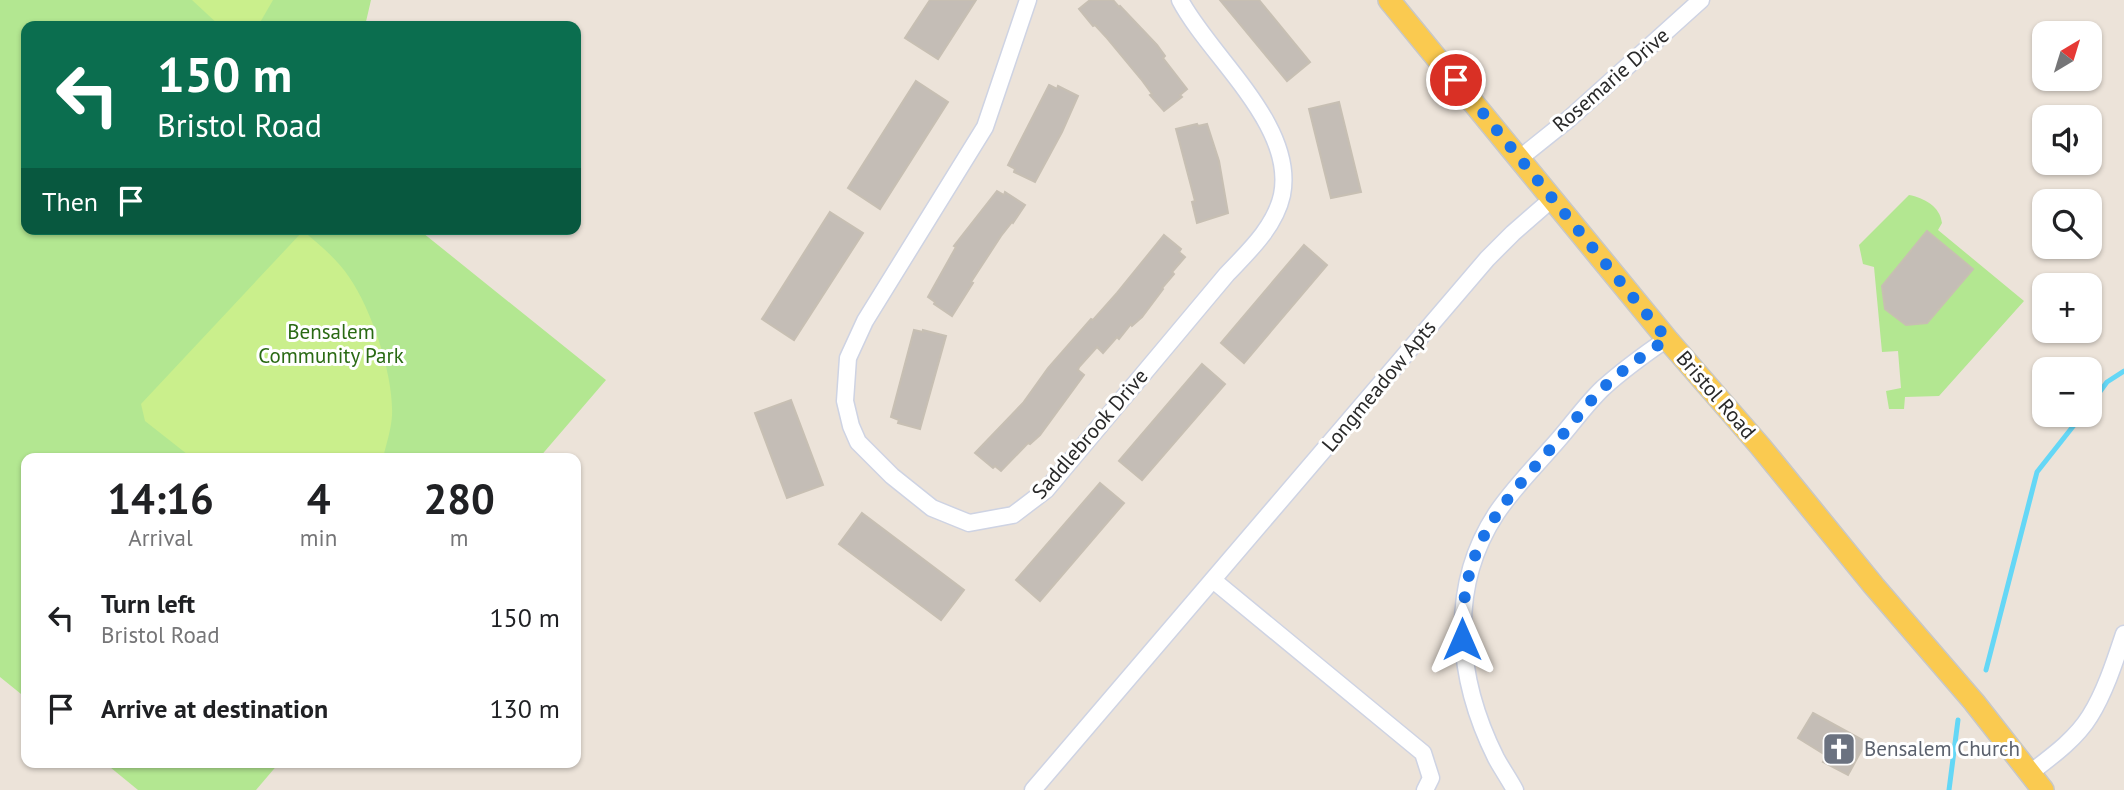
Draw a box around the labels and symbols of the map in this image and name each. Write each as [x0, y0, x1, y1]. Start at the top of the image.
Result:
north arrow [2032, 21, 2102, 91]
street label: Rosemarie Drive [1547, 22, 1675, 138]
pin [1426, 50, 1486, 110]
street label: Longmeadow Apts [1316, 314, 1442, 457]
park label: Bensalem Community Park [258, 318, 404, 369]
street label: Bristol Road [1671, 345, 1762, 444]
street label: Saddlebrook Drive [1026, 363, 1154, 504]
position arrow [1425, 602, 1499, 676]
church icon: Bensalem Church [1820, 730, 1858, 768]
place label: Bensalem Church [1864, 735, 2020, 762]

